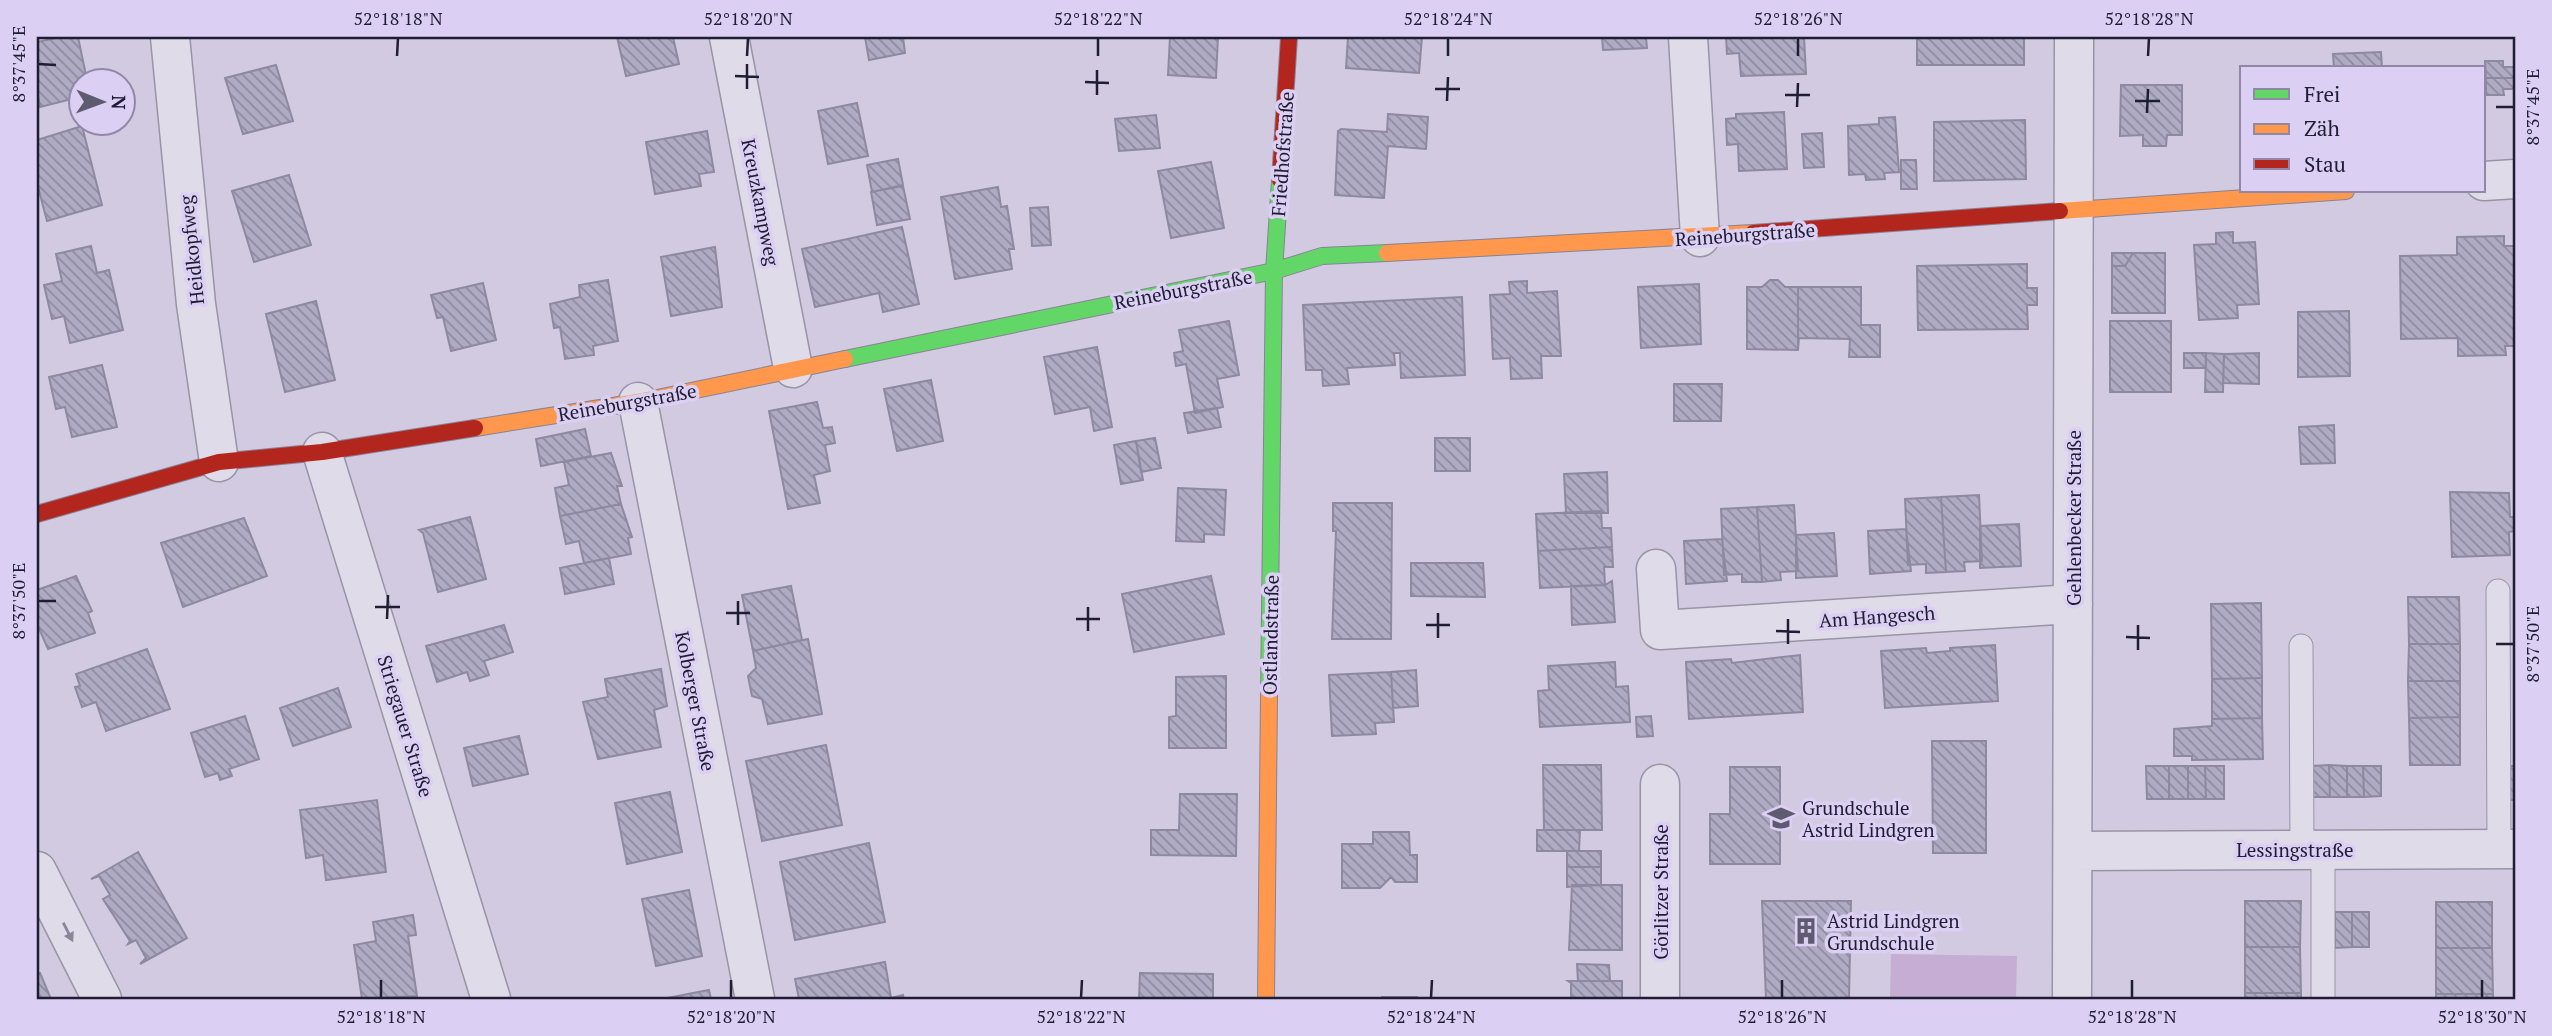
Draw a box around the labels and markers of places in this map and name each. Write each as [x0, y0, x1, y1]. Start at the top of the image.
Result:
place label: Grundschule Astrid Lindgren [1802, 795, 1935, 842]
school or university icon: Grundschule Astrid Lindgren [1766, 803, 1796, 833]
place label: Astrid Lindgren Grundschule [1827, 908, 1960, 955]
building icon: Astrid Lindgren Grundschule [1791, 916, 1821, 946]

